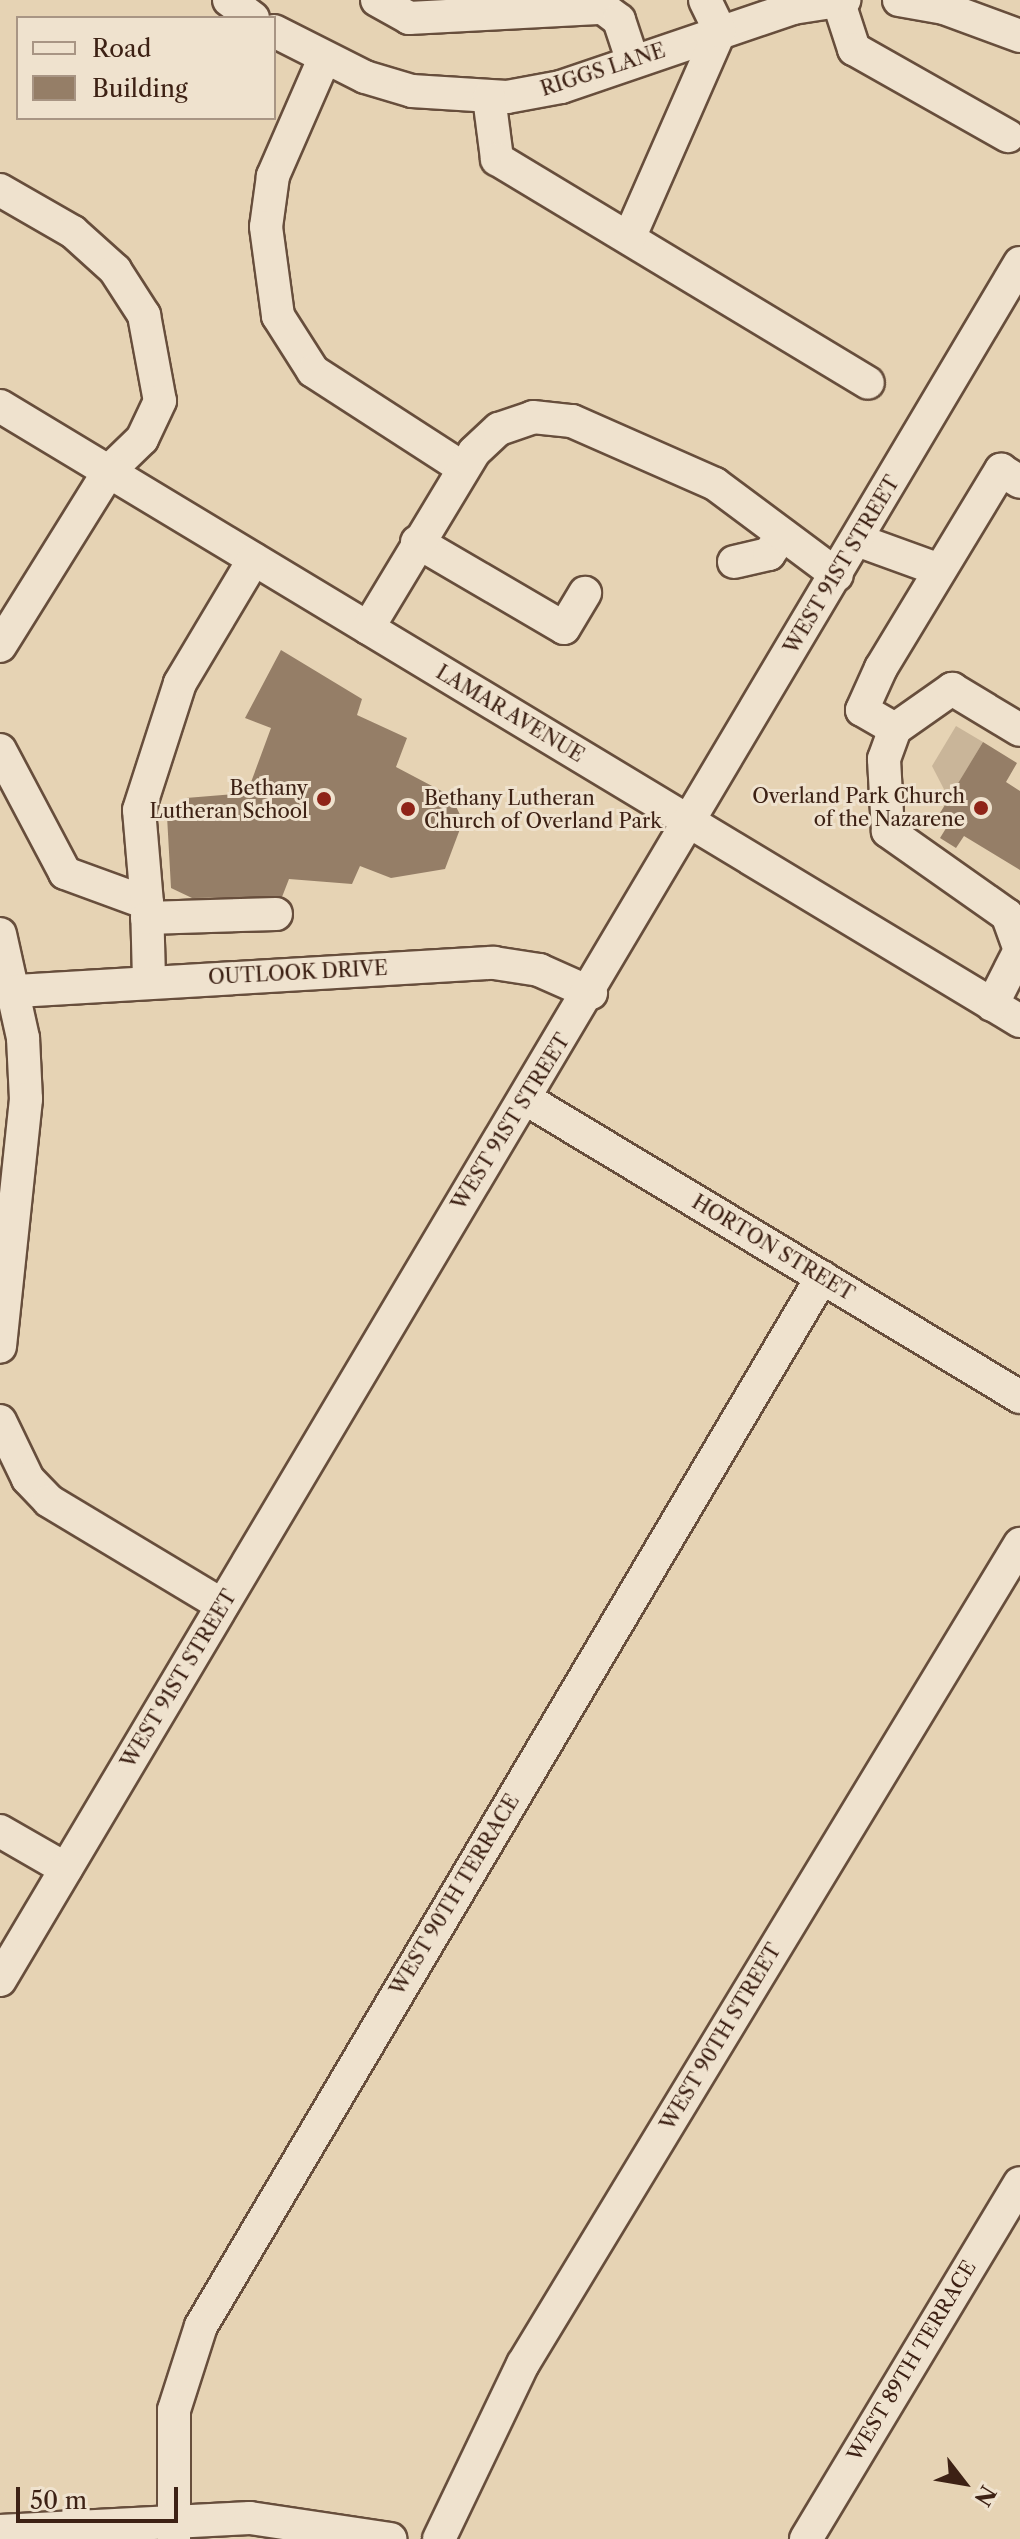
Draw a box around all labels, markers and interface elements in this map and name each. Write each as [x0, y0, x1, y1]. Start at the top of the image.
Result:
legend [16, 16, 276, 120]
text: Road [92, 34, 151, 63]
street label: RIGGS LANE [538, 39, 668, 101]
text: Building [92, 74, 188, 103]
street label: WEST 91ST STREET [779, 471, 905, 659]
street label: LAMAR AVENUE [431, 660, 589, 768]
place label: Bethany Lutheran School [150, 776, 308, 823]
place label: Overland Park Church of the Nazarene [752, 784, 965, 831]
place label: Bethany Lutheran Church of Overland Park [424, 786, 662, 833]
marker: Bethany Lutheran School [315, 790, 333, 808]
marker: Overland Park Church of the Nazarene [972, 799, 990, 817]
marker: Bethany Lutheran Church of Overland Park [399, 800, 417, 818]
street label: OUTLOOK DRIVE [207, 956, 389, 990]
street label: WEST 91ST STREET [447, 1029, 575, 1215]
street label: HORTON STREET [688, 1190, 858, 1306]
street label: WEST 91ST STREET [116, 1585, 242, 1773]
street label: WEST 90TH TERRACE [385, 1790, 525, 2000]
street label: WEST 90TH STREET [656, 1939, 786, 2135]
street label: WEST 89TH TERRACE [842, 2256, 982, 2466]
north arrow [924, 2443, 1004, 2523]
scale bar [20, 2471, 182, 2521]
text: N [969, 2480, 1001, 2511]
text: 50 m [30, 2486, 87, 2515]

